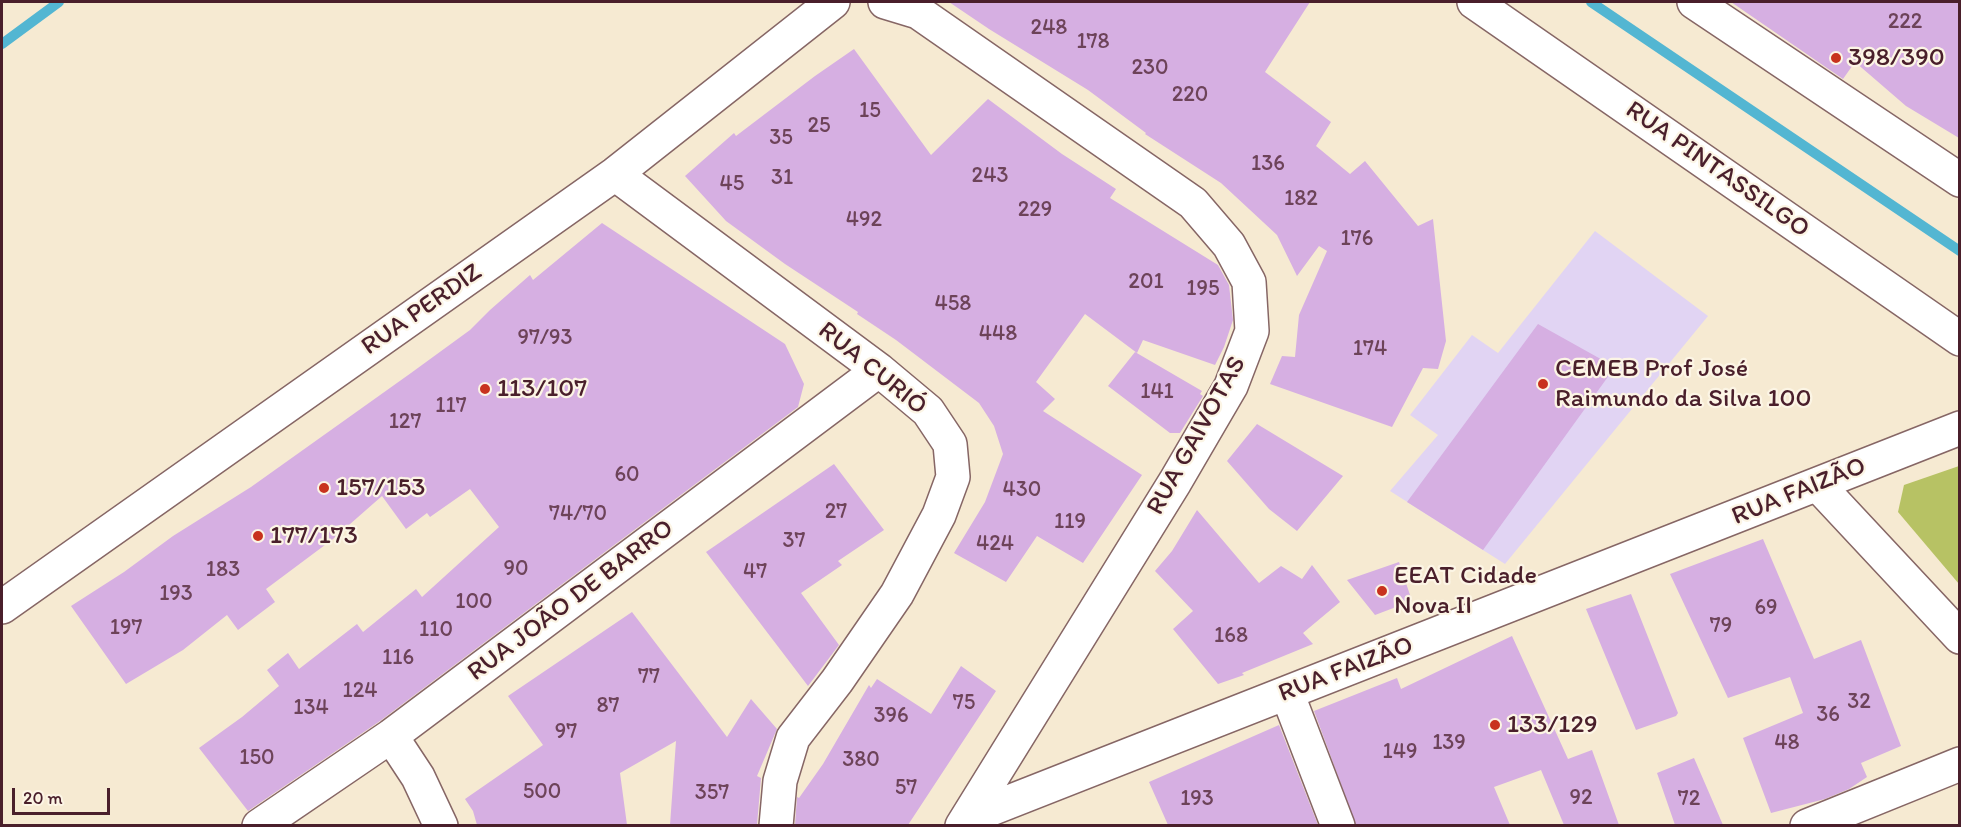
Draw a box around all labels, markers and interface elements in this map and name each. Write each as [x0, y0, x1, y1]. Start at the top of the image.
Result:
house number: 222 [1888, 9, 1922, 35]
house number: 248 [1031, 15, 1067, 41]
house number: 178 [1076, 29, 1110, 55]
place label: 398/390 [1848, 42, 1945, 74]
marker: 398/390 [1829, 51, 1843, 65]
house number: 230 [1131, 55, 1169, 81]
house number: 220 [1172, 82, 1208, 108]
street label: RUA PINTASSILGO [1619, 95, 1815, 245]
house number: 15 [859, 98, 881, 124]
house number: 25 [807, 113, 831, 139]
house number: 35 [769, 125, 793, 151]
house number: 136 [1251, 151, 1285, 177]
house number: 243 [972, 163, 1008, 189]
house number: 31 [771, 165, 793, 191]
house number: 45 [720, 171, 744, 197]
house number: 182 [1284, 186, 1318, 212]
house number: 229 [1018, 197, 1052, 223]
house number: 492 [846, 207, 882, 233]
house number: 176 [1341, 226, 1373, 252]
street label: RUA PERDIZ [356, 257, 488, 363]
house number: 201 [1128, 269, 1164, 295]
house number: 195 [1186, 276, 1220, 302]
house number: 458 [935, 291, 971, 317]
street label: RUA CURIÓ [811, 316, 933, 422]
house number: 448 [979, 321, 1017, 347]
house number: 97/93 [517, 325, 573, 351]
house number: 174 [1353, 336, 1387, 362]
street label: RUA GAIVOTAS [1141, 351, 1253, 521]
place label: CEMEB Prof José Raimundo da Silva 100 [1555, 353, 1812, 414]
place label: 113/107 [497, 373, 587, 405]
marker: CEMEB Prof José Raimundo da Silva 100 [1536, 377, 1550, 391]
house number: 141 [1140, 379, 1174, 405]
marker: 113/107 [478, 382, 492, 396]
house number: 117 [435, 393, 467, 419]
house number: 127 [389, 409, 421, 435]
street label: RUA FAIZÃO [1728, 451, 1870, 533]
house number: 60 [614, 462, 640, 488]
place label: 157/153 [336, 472, 425, 504]
house number: 430 [1003, 477, 1041, 503]
marker: 157/153 [317, 481, 331, 495]
house number: 27 [825, 499, 847, 525]
house number: 74/70 [549, 501, 607, 527]
house number: 119 [1054, 509, 1086, 535]
street label: RUA JOÃO DE BARRO [462, 513, 680, 689]
place label: 177/173 [270, 520, 358, 552]
house number: 37 [783, 528, 805, 554]
marker: 177/173 [251, 529, 265, 543]
house number: 424 [976, 531, 1014, 557]
house number: 90 [503, 556, 529, 582]
house number: 183 [206, 557, 240, 583]
house number: 47 [743, 559, 767, 585]
place label: EEAT Cidade Nova II [1394, 560, 1537, 622]
house number: 193 [159, 581, 193, 607]
marker: EEAT Cidade Nova II [1375, 584, 1389, 598]
house number: 100 [455, 589, 493, 615]
house number: 69 [1754, 595, 1778, 621]
house number: 79 [1710, 613, 1732, 639]
house number: 197 [110, 615, 142, 641]
house number: 110 [419, 617, 453, 643]
house number: 168 [1214, 623, 1248, 649]
street label: RUA FAIZÃO [1274, 630, 1418, 710]
house number: 116 [382, 645, 414, 671]
house number: 77 [638, 664, 660, 690]
house number: 124 [342, 678, 378, 704]
house number: 32 [1847, 689, 1871, 715]
house number: 75 [953, 690, 975, 716]
house number: 87 [597, 693, 619, 719]
house number: 134 [293, 695, 329, 721]
house number: 36 [1816, 702, 1840, 728]
house number: 396 [873, 703, 909, 729]
place label: 133/129 [1507, 709, 1598, 741]
marker: 133/129 [1488, 718, 1502, 732]
house number: 97 [555, 719, 577, 745]
house number: 139 [1432, 730, 1466, 756]
house number: 48 [1774, 730, 1800, 756]
house number: 149 [1383, 739, 1417, 765]
house number: 150 [239, 745, 275, 771]
house number: 380 [842, 747, 880, 773]
house number: 57 [895, 775, 917, 801]
scale bar [15, 776, 112, 814]
house number: 500 [523, 779, 561, 805]
house number: 357 [695, 780, 729, 806]
house number: 92 [1569, 785, 1593, 811]
house number: 193 [1180, 786, 1214, 812]
house number: 72 [1678, 786, 1700, 812]
text: 20 m [23, 787, 63, 809]

